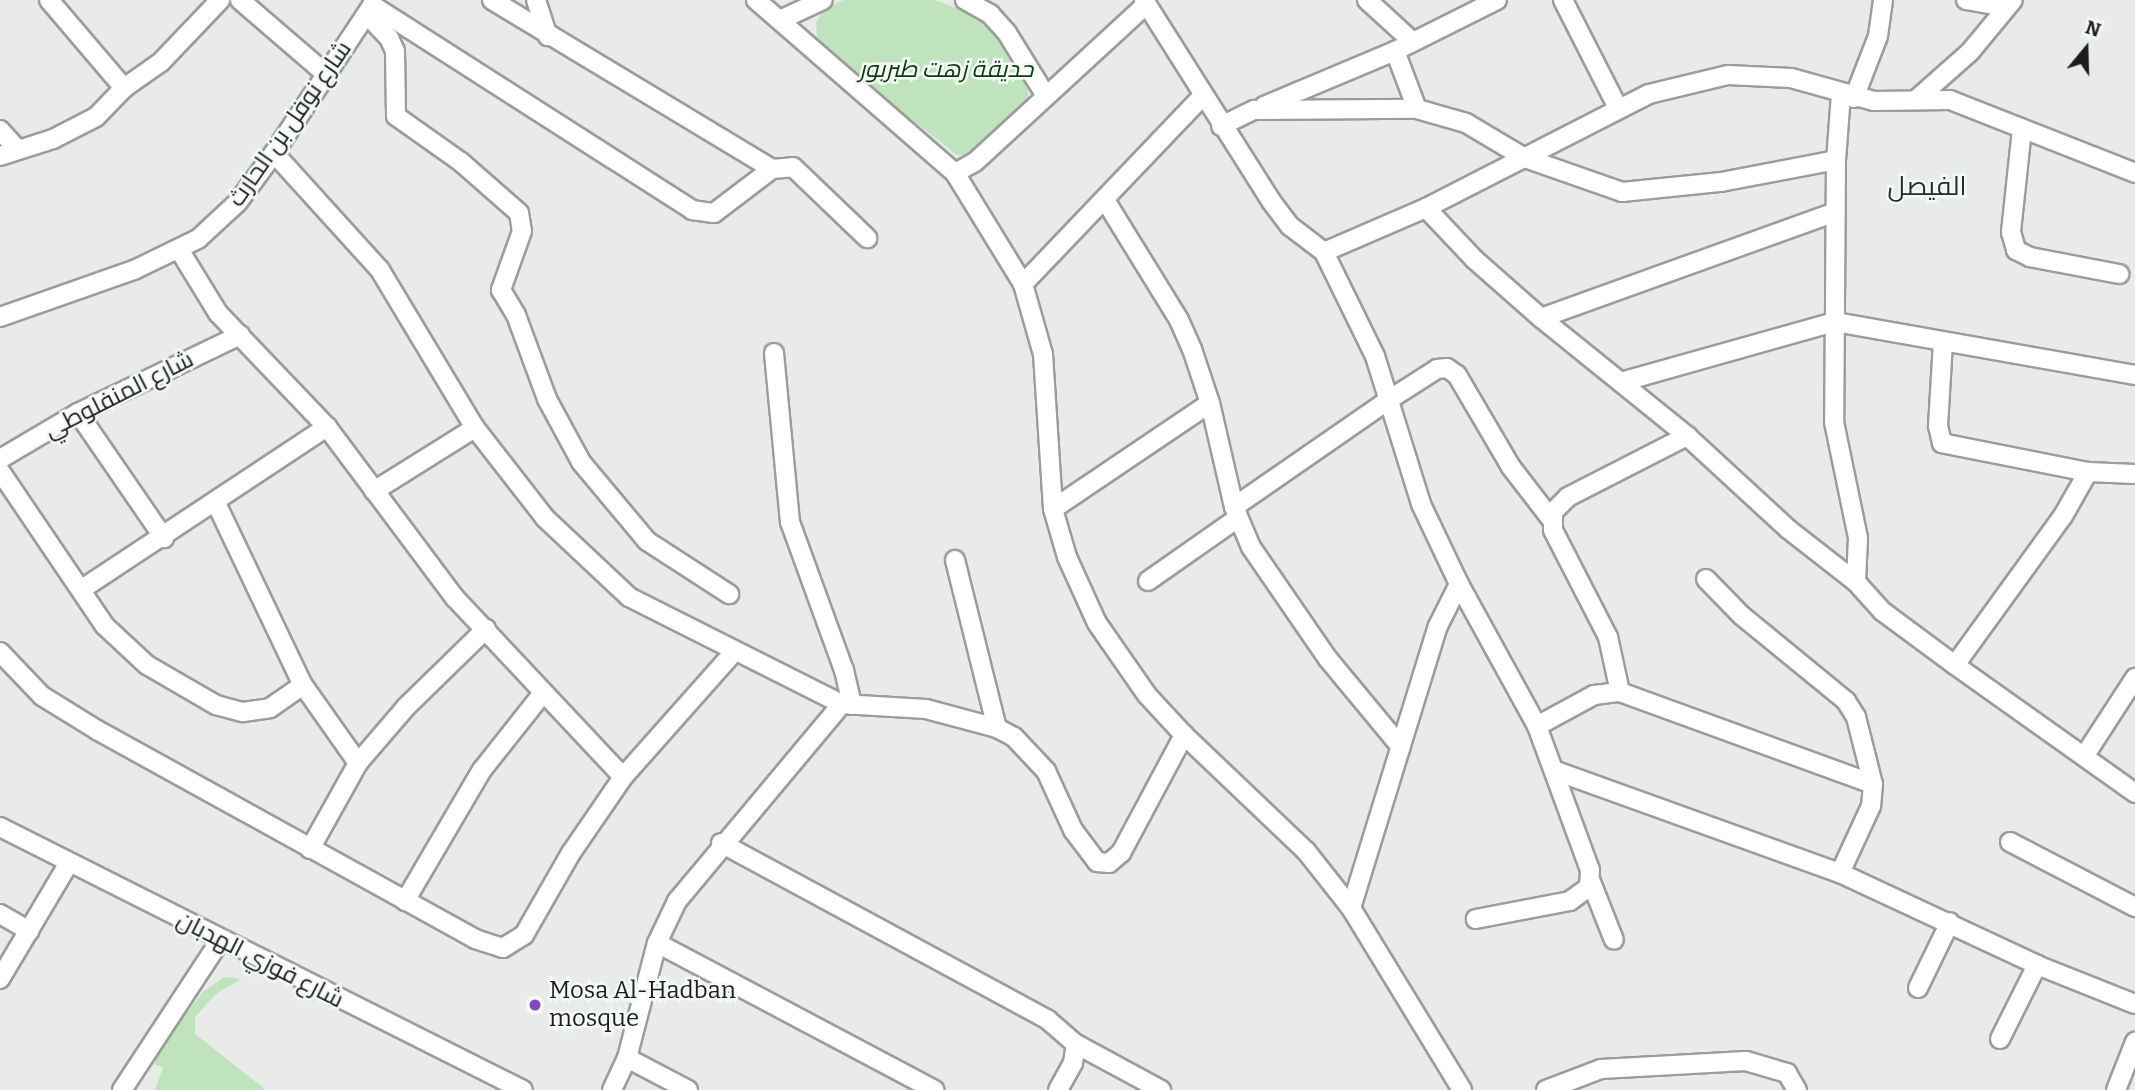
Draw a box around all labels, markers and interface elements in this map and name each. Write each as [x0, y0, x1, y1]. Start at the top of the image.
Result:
north arrow [2051, 14, 2121, 84]
text: N [2082, 15, 2104, 42]
street label: شارع نوفل بن الحارث [222, 36, 358, 212]
park label: حديقة زهت طبربور [859, 56, 1033, 84]
district label: الفيصل [1888, 171, 1966, 203]
street label: شارع المنفلوطي [40, 345, 198, 445]
street label: شارع فوزي الهدبان [172, 906, 348, 1014]
place label: Mosa Al-Hadban mosque [549, 977, 736, 1033]
marker: Mosa Al-Hadban mosque [527, 997, 543, 1013]

